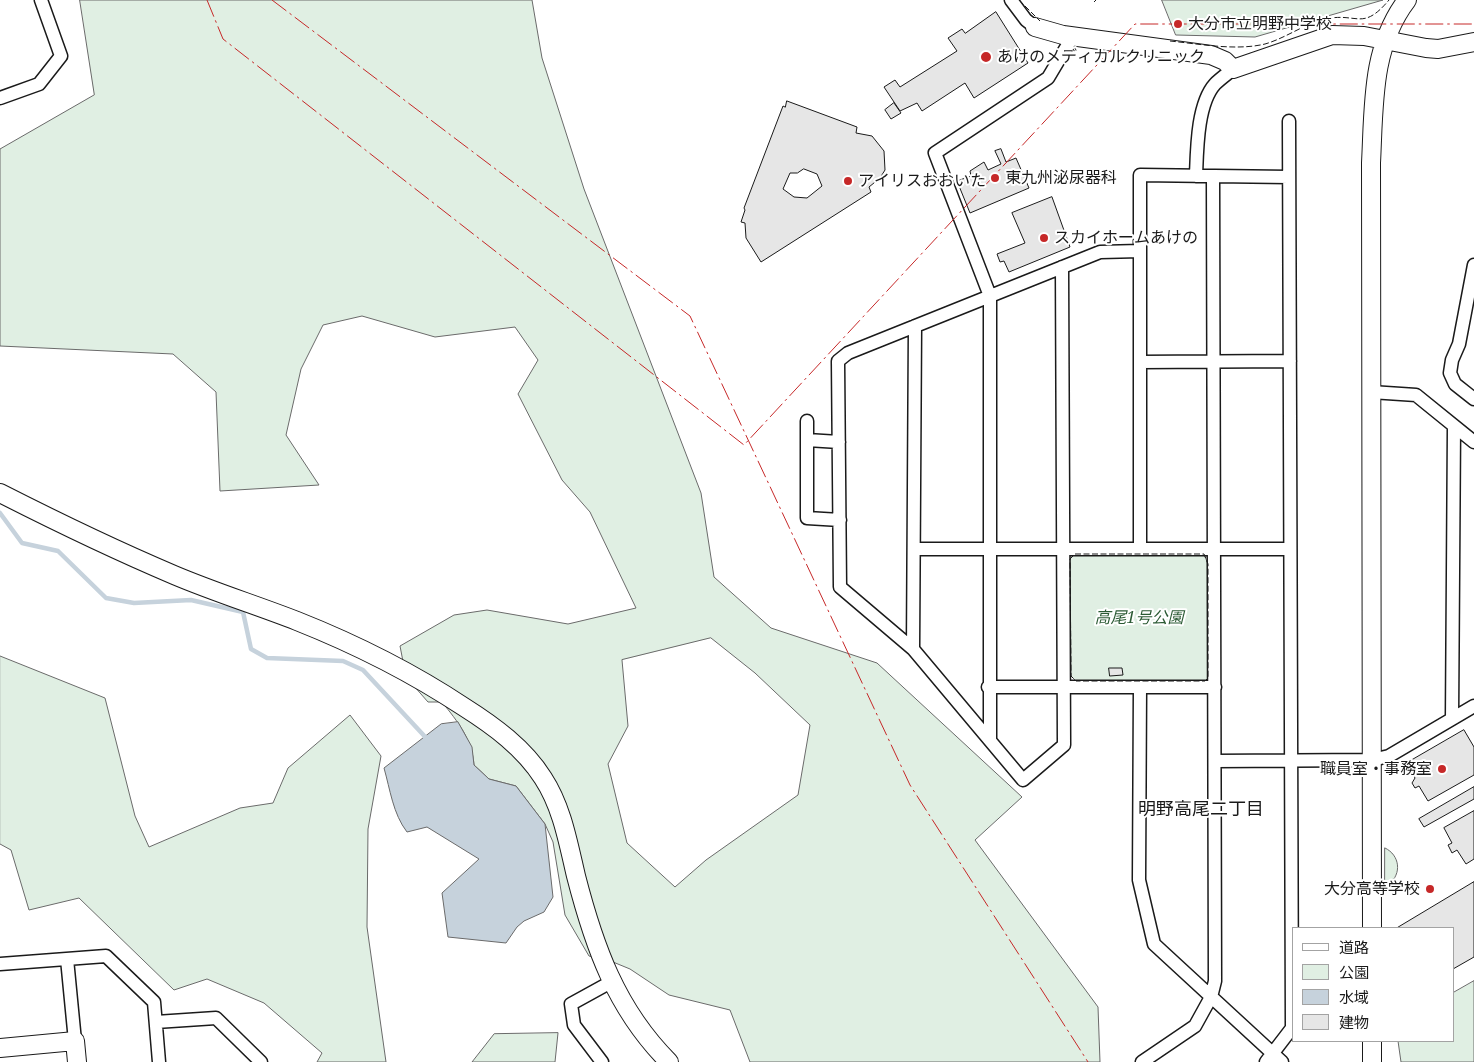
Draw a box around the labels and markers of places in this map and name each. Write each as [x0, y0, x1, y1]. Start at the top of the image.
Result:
place label: 大分市立明野中学校 [1188, 14, 1332, 34]
marker: 大分市立明野中学校 [1172, 18, 1184, 30]
place label: あけのメディカルクリニック [997, 47, 1205, 67]
marker: あけのメディカルクリニック [979, 50, 993, 64]
place label: 東九州泌尿器科 [1005, 168, 1117, 188]
place label: アイリスおおいた [858, 171, 986, 191]
marker: 東九州泌尿器科 [989, 172, 1001, 184]
marker: アイリスおおいた [842, 175, 854, 187]
place label: スカイホームあけの [1054, 228, 1198, 248]
marker: スカイホームあけの [1038, 232, 1050, 244]
place label: 職員室・事務室 [1320, 759, 1432, 779]
marker: 職員室・事務室 [1436, 763, 1448, 775]
place label: 大分高等学校 [1324, 879, 1420, 899]
marker: 大分高等学校 [1424, 883, 1436, 895]

